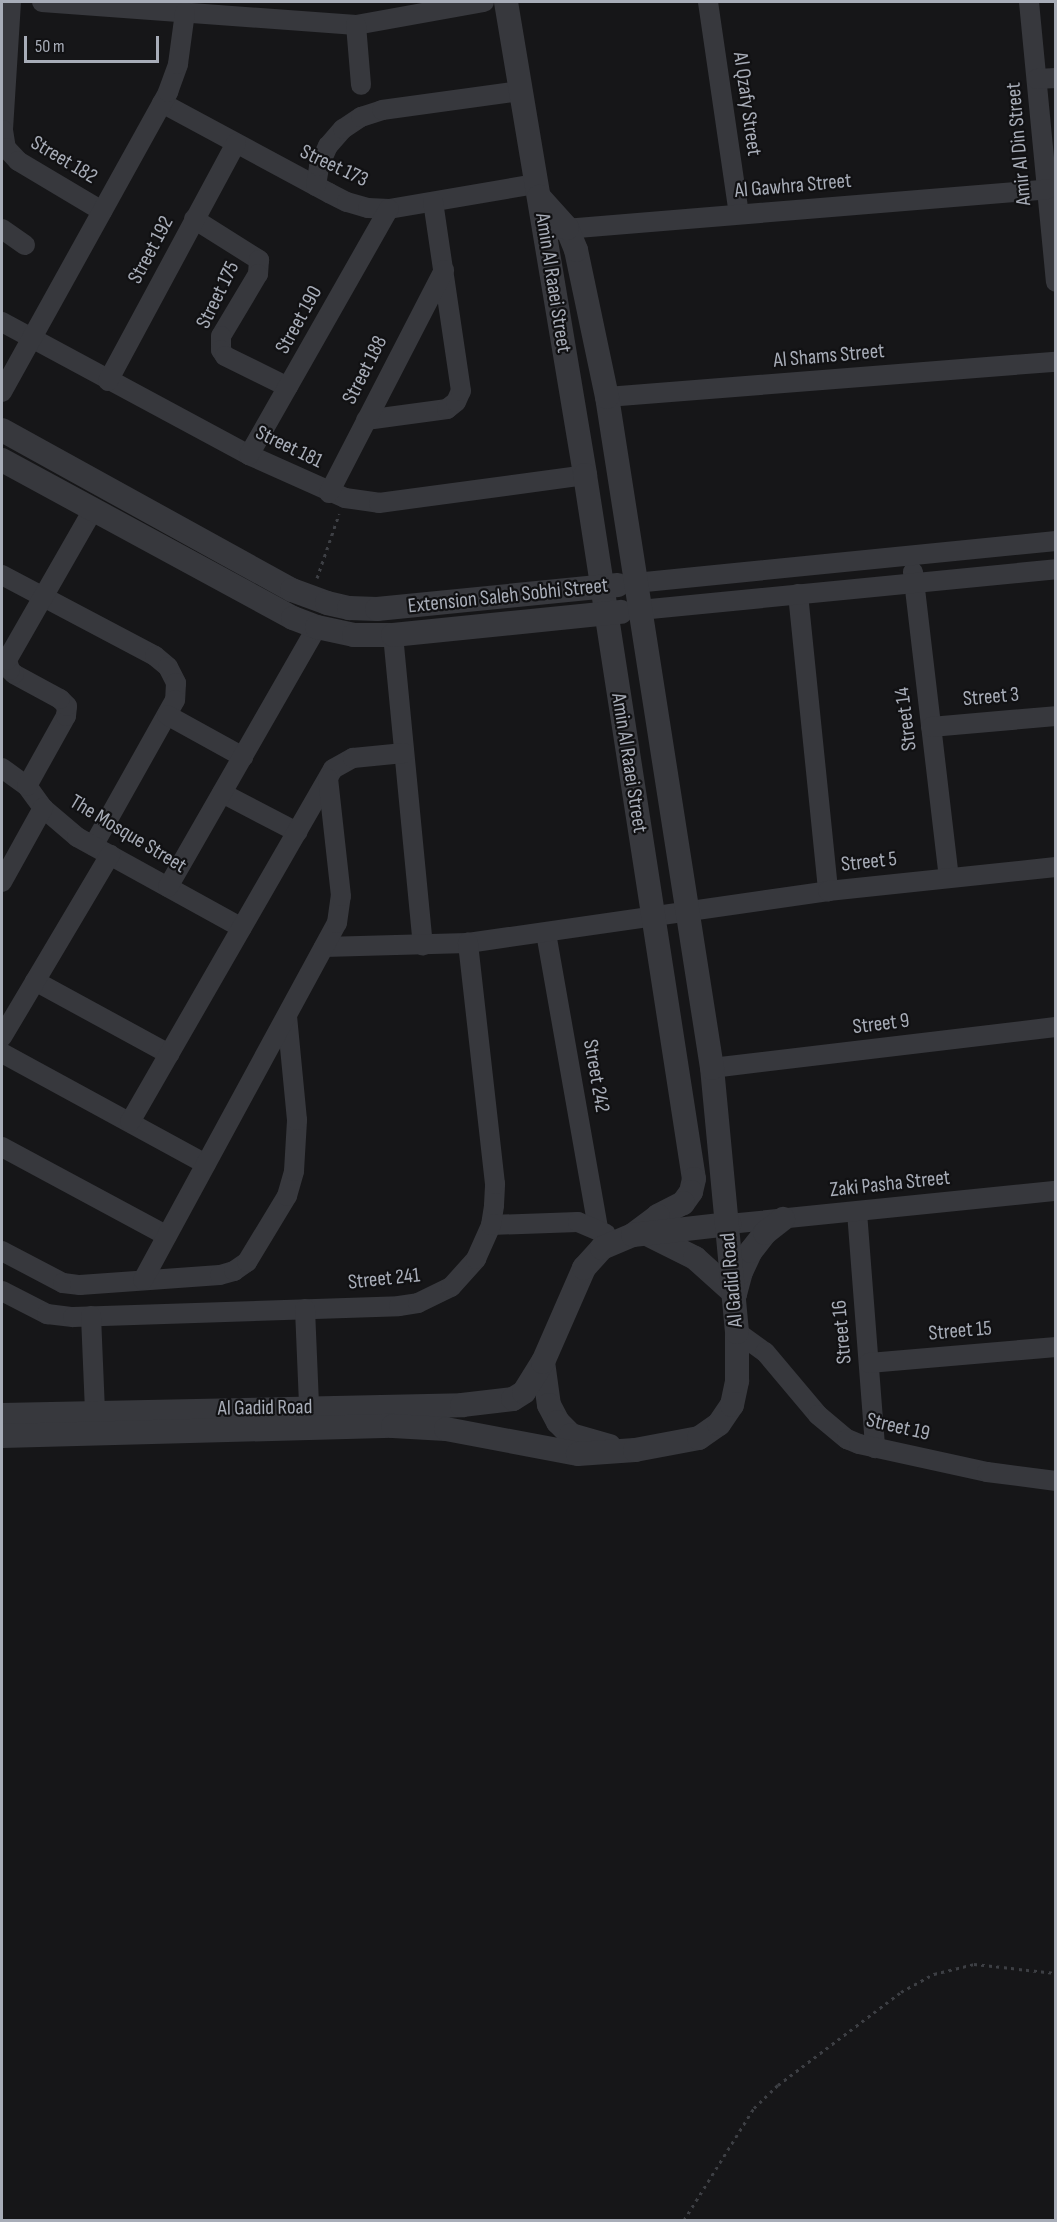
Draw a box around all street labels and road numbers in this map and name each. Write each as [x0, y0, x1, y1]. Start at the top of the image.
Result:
street label: Al Qzafy Street [727, 51, 767, 157]
street label: Amir Al Din Street [1001, 81, 1037, 207]
street label: Street 182 [26, 130, 102, 190]
street label: Street 173 [296, 139, 372, 193]
street label: Al Gawhra Street [734, 168, 852, 204]
street label: Amin Al Raaei Street [530, 211, 576, 355]
street label: Street 192 [123, 212, 179, 288]
street label: Street 175 [191, 257, 245, 333]
street label: Street 190 [270, 282, 328, 358]
street label: Street 188 [337, 332, 393, 408]
street label: Al Shams Street [772, 339, 886, 373]
street label: Street 181 [251, 420, 327, 474]
street label: Extension Saleh Sobhi Street [407, 573, 609, 619]
street label: Street 3 [962, 682, 1020, 712]
street label: Street 14 [890, 686, 922, 752]
street label: Amin Al Raaei Street [606, 691, 652, 835]
street label: The Mosque Street [65, 789, 191, 879]
street label: Street 5 [840, 847, 898, 877]
street label: Street 9 [851, 1008, 911, 1040]
street label: Street 242 [577, 1038, 615, 1114]
street label: Zaki Pasha Street [829, 1165, 951, 1203]
street label: Al Gadid Road [715, 1232, 749, 1328]
street label: Street 241 [347, 1263, 421, 1295]
street label: Street 16 [827, 1299, 857, 1365]
street label: Street 15 [927, 1316, 993, 1346]
street label: Al Gadid Road [217, 1395, 313, 1421]
street label: Street 19 [864, 1407, 932, 1447]

